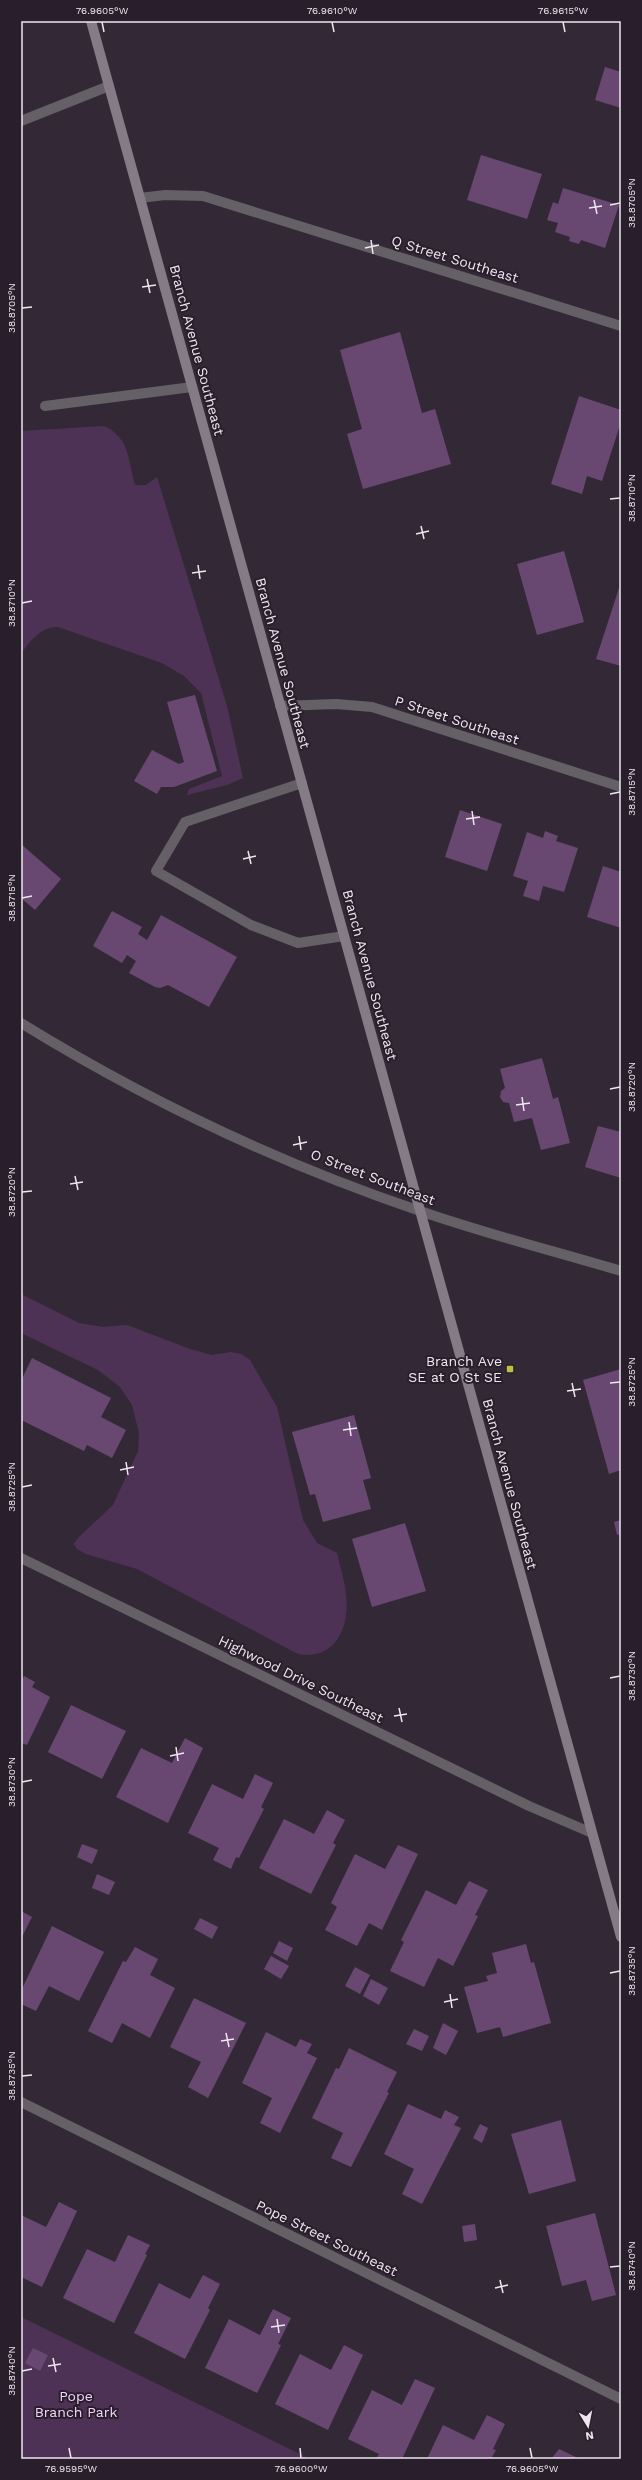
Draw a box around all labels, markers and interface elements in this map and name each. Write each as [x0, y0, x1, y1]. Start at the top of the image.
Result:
text: 76.9605°W [76, 5, 129, 16]
text: 76.9610°W [307, 5, 358, 16]
text: 76.9615°W [538, 5, 589, 16]
text: 38.8705°N [626, 178, 637, 228]
street label: Q Street Southeast [390, 232, 521, 286]
street label: Branch Avenue Southeast [166, 263, 228, 437]
text: 38.8705°N [6, 283, 17, 333]
text: 38.8710°N [626, 474, 637, 522]
street label: Branch Avenue Southeast [252, 576, 314, 750]
text: 38.8710°N [6, 579, 17, 627]
street label: P Street Southeast [393, 692, 521, 748]
text: 38.8715°N [626, 768, 637, 816]
text: 38.8715°N [6, 874, 17, 922]
street label: Branch Avenue Southeast [339, 888, 401, 1062]
text: 38.8720°N [626, 1062, 637, 1112]
street label: O Street Southeast [309, 1146, 438, 1208]
text: 38.8720°N [6, 1167, 17, 1217]
place label: Branch Ave SE at O St SE [408, 1353, 502, 1385]
text: 38.8725°N [626, 1357, 637, 1407]
marker: Branch Ave SE at O St SE [505, 1364, 515, 1374]
street label: Branch Avenue Southeast [479, 1397, 541, 1571]
text: 38.8725°N [6, 1462, 17, 1512]
street label: Highwood Drive Southeast [216, 1632, 386, 1726]
text: 38.8730°N [626, 1651, 637, 1701]
text: 38.8730°N [6, 1757, 17, 1807]
text: 38.8735°N [626, 1946, 637, 1996]
text: 38.8735°N [6, 2051, 17, 2101]
street label: Pope Street Southeast [254, 2197, 400, 2279]
text: 38.8740°N [626, 2241, 637, 2291]
text: 38.8740°N [6, 2346, 17, 2396]
park label: Pope Branch Park [35, 2388, 117, 2420]
north arrow [568, 2406, 608, 2446]
text: N [585, 2428, 595, 2442]
text: 76.9595°W [45, 2463, 98, 2474]
text: 76.9600°W [274, 2463, 328, 2474]
text: 76.9605°W [506, 2463, 559, 2474]

